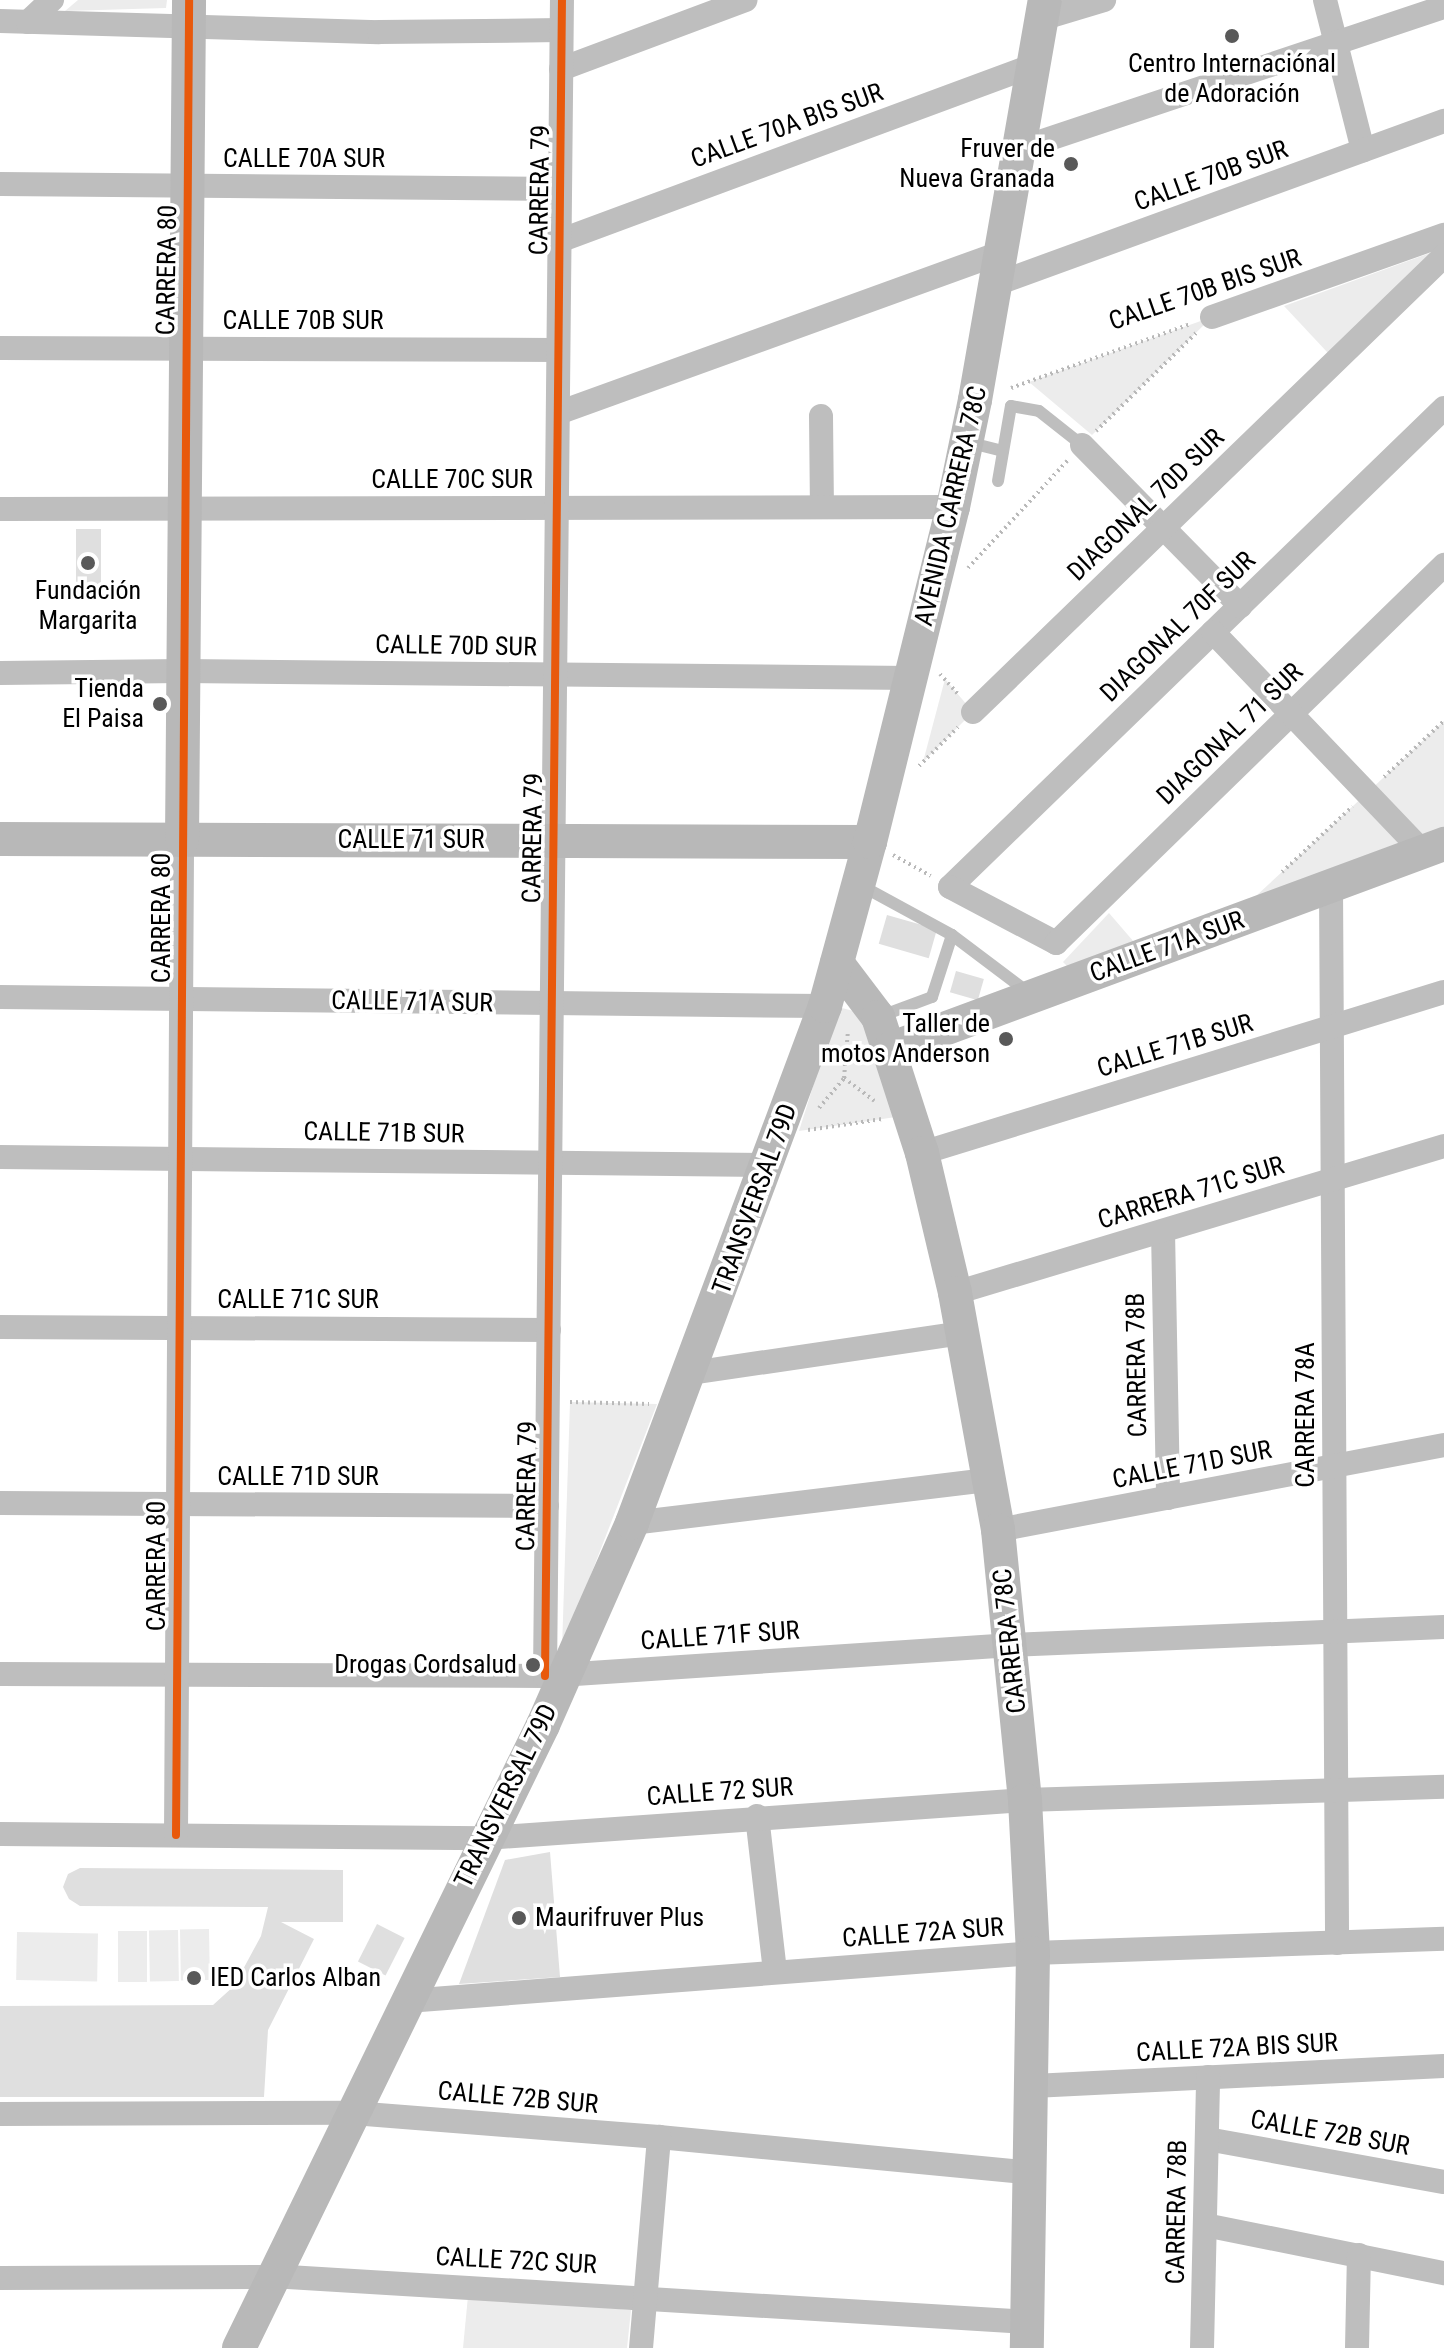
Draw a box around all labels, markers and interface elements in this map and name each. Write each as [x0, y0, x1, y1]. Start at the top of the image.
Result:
marker: Centro Internaciónal de Adoración [1223, 27, 1241, 45]
place label: Centro Internaciónal de Adoración [1128, 48, 1336, 110]
street label: CALLE 70A BIS SUR [687, 77, 887, 175]
street label: CARRERA 79 [523, 124, 557, 256]
place label: Fruver de Nueva Granada [899, 133, 1055, 194]
street label: CALLE 70B SUR [1130, 134, 1292, 218]
street label: CALLE 70A SUR [223, 143, 385, 175]
marker: Fruver de Nueva Granada [1062, 155, 1080, 173]
street label: CARRERA 80 [150, 204, 184, 336]
street label: CALLE 70B BIS SUR [1105, 242, 1305, 338]
street label: CALLE 70B SUR [222, 305, 384, 337]
street label: AVENIDA CARRERA 78C [908, 383, 994, 629]
street label: DIAGONAL 70D SUR [1061, 422, 1231, 588]
street label: CALLE 70C SUR [371, 464, 533, 496]
street label: DIAGONAL 70F SUR [1094, 545, 1262, 709]
marker: Fundación Margarita [79, 554, 97, 572]
place label: Fundación Margarita [35, 575, 141, 636]
street label: CALLE 70D SUR [375, 629, 537, 663]
street label: DIAGONAL 71 SUR [1151, 657, 1309, 811]
place label: Tienda El Paisa [62, 673, 144, 734]
marker: Tienda El Paisa [151, 695, 169, 713]
street label: CARRERA 79 [516, 772, 550, 904]
street label: CALLE 71 SUR [338, 824, 484, 856]
street label: CARRERA 80 [146, 853, 178, 983]
street label: CALLE 71A SUR [1086, 905, 1248, 989]
street label: CALLE 71A SUR [331, 985, 493, 1019]
place label: Taller de motos Anderson [821, 1008, 990, 1070]
street label: CALLE 71B SUR [1093, 1008, 1257, 1084]
marker: Taller de motos Anderson [997, 1030, 1015, 1048]
street label: TRANSVERSAL 79D [706, 1099, 804, 1299]
street label: CALLE 71B SUR [303, 1116, 465, 1150]
street label: CARRERA 71C SUR [1094, 1150, 1288, 1236]
street label: CALLE 71C SUR [217, 1284, 379, 1316]
street label: CARRERA 78B [1120, 1292, 1154, 1438]
street label: CARRERA 78A [1290, 1342, 1322, 1488]
street label: CARRERA 79 [510, 1420, 544, 1552]
street label: CALLE 71D SUR [1110, 1434, 1274, 1496]
street label: CALLE 71D SUR [217, 1461, 379, 1493]
street label: CARRERA 80 [141, 1501, 173, 1631]
street label: CARRERA 78C [987, 1567, 1033, 1715]
street label: CALLE 71F SUR [639, 1615, 801, 1657]
place label: Drogas Cordsalud [334, 1649, 517, 1681]
marker: Drogas Cordsalud [524, 1656, 542, 1674]
street label: TRANSVERSAL 79D [448, 1699, 564, 1893]
street label: CALLE 72 SUR [646, 1771, 794, 1813]
place label: Maurifruver Plus [535, 1902, 704, 1934]
marker: Maurifruver Plus [510, 1909, 528, 1927]
street label: CALLE 72A SUR [841, 1912, 1005, 1954]
place label: IED Carlos Alban [210, 1962, 381, 1994]
marker: IED Carlos Alban [185, 1969, 203, 1987]
street label: CALLE 72A BIS SUR [1135, 2027, 1339, 2069]
street label: CALLE 72B SUR [436, 2075, 600, 2121]
street label: CALLE 72B SUR [1248, 2104, 1412, 2162]
street label: CARRERA 78B [1160, 2139, 1194, 2285]
street label: CALLE 72C SUR [434, 2241, 598, 2281]

